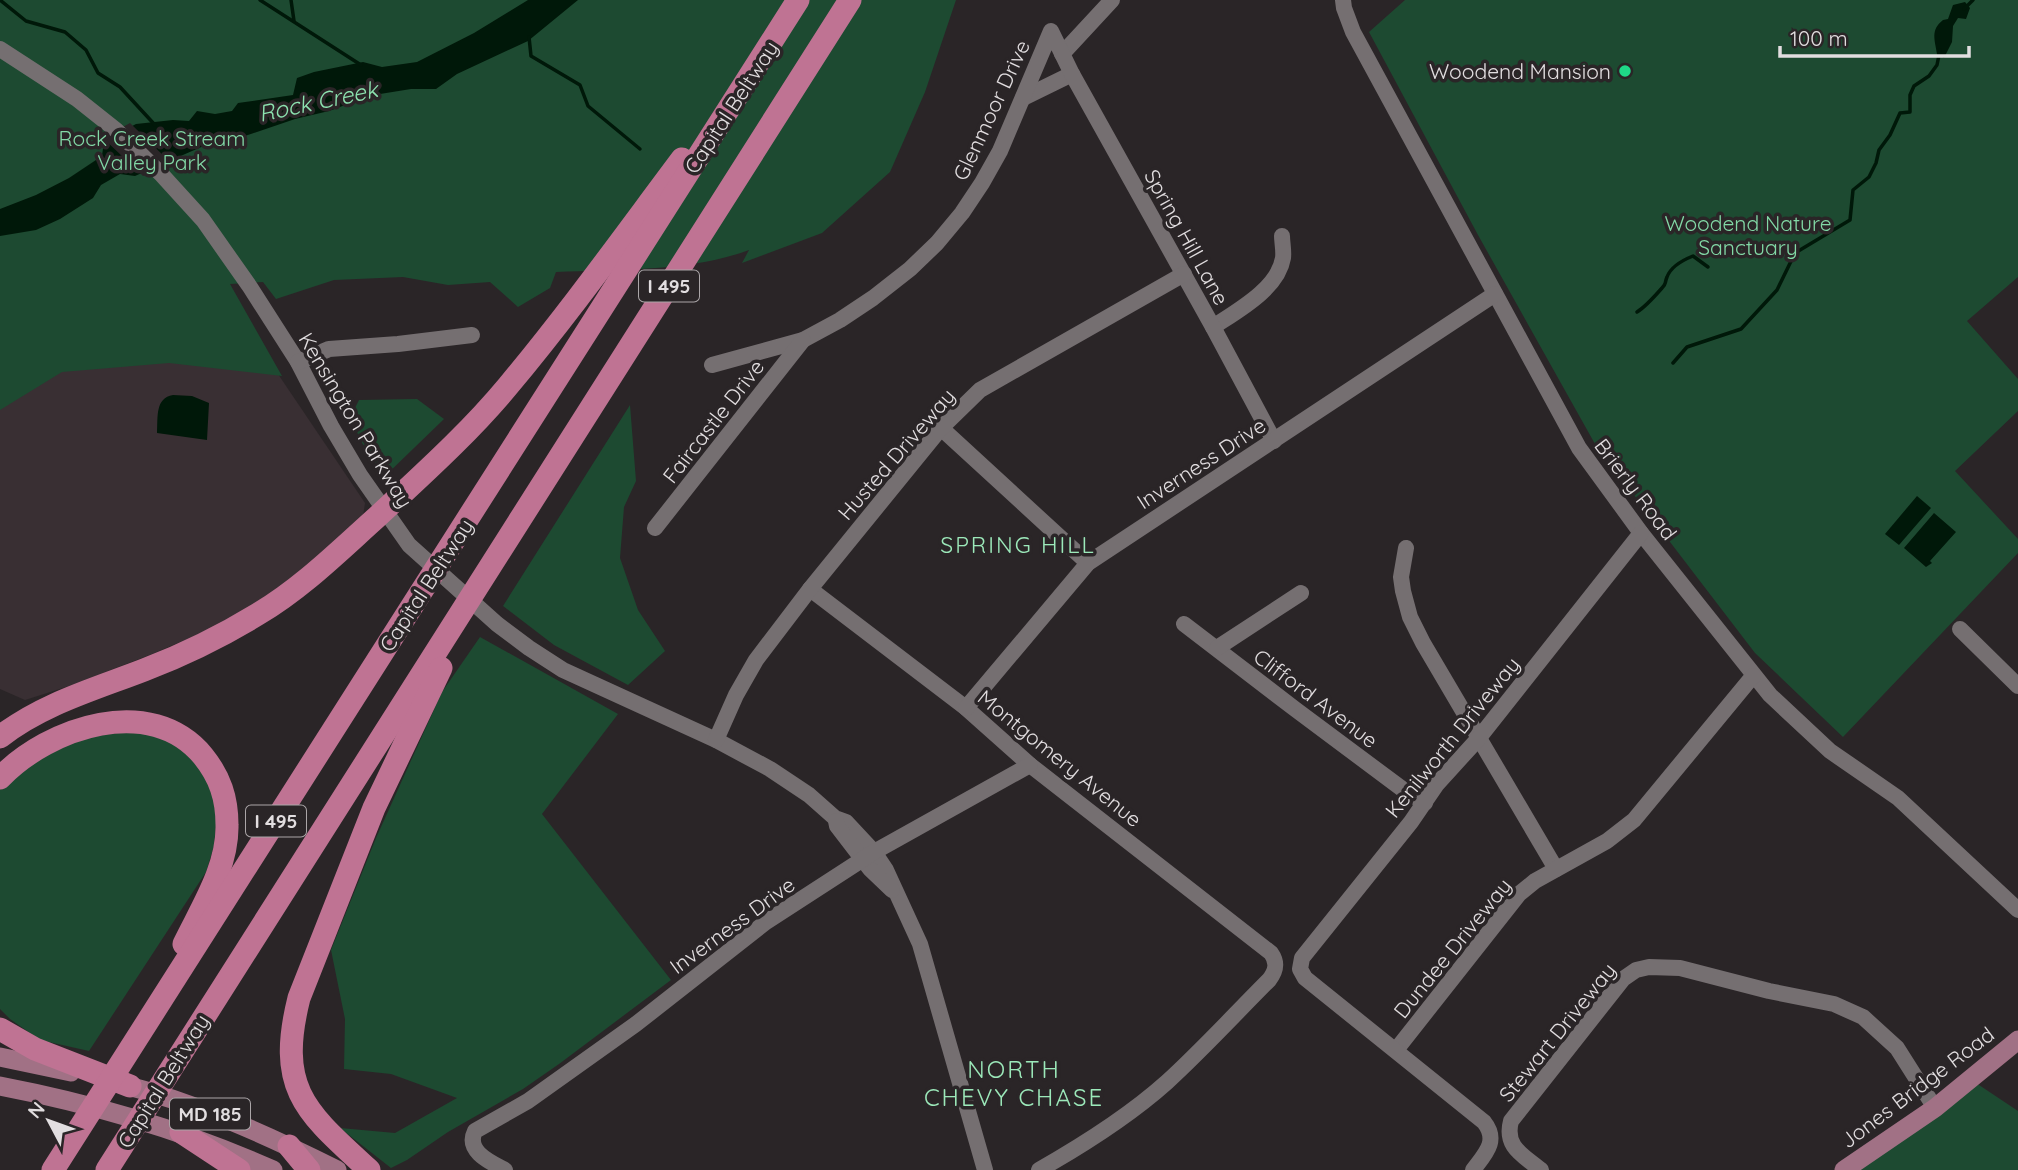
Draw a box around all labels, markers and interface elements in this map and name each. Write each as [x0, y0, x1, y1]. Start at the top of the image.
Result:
scale bar [1780, 14, 1969, 58]
text: 100 m [1790, 25, 1848, 51]
street label: Capital Beltway [678, 36, 784, 178]
street label: Glenmoor Drive [947, 36, 1035, 184]
place label: Woodend Mansion [1429, 58, 1611, 84]
marker: Woodend Mansion [1617, 63, 1633, 79]
water label: Rock Creek [256, 74, 382, 128]
park label: Rock Creek Stream Valley Park [59, 125, 245, 175]
street label: Spring Hill Lane [1139, 165, 1235, 309]
park label: Woodend Nature Sanctuary [1664, 210, 1832, 260]
road number: I 495 [639, 270, 699, 302]
street label: Kensington Parkway [293, 328, 419, 512]
street label: Faircastle Drive [657, 354, 769, 488]
street label: Husted Driveway [832, 383, 960, 525]
street label: Inverness Drive [1132, 412, 1270, 514]
street label: Brierly Road [1589, 433, 1683, 545]
street label: Capital Beltway [373, 514, 479, 656]
district label: SPRING HILL [940, 530, 1096, 559]
street label: Clifford Avenue [1249, 643, 1383, 753]
street label: Kenilworth Driveway [1379, 651, 1525, 823]
street label: Montgomery Avenue [973, 684, 1147, 832]
road number: I 495 [246, 806, 306, 836]
street label: Inverness Drive [664, 871, 800, 979]
street label: Dundee Driveway [1388, 873, 1516, 1023]
street label: Stewart Driveway [1493, 957, 1621, 1107]
street label: Capital Beltway [111, 1009, 215, 1153]
street label: Jones Bridge Road [1835, 1021, 1999, 1153]
district label: NORTH CHEVY CHASE [924, 1054, 1104, 1112]
north arrow [14, 1086, 84, 1156]
text: N [23, 1097, 50, 1123]
road number: MD 185 [170, 1098, 250, 1130]

